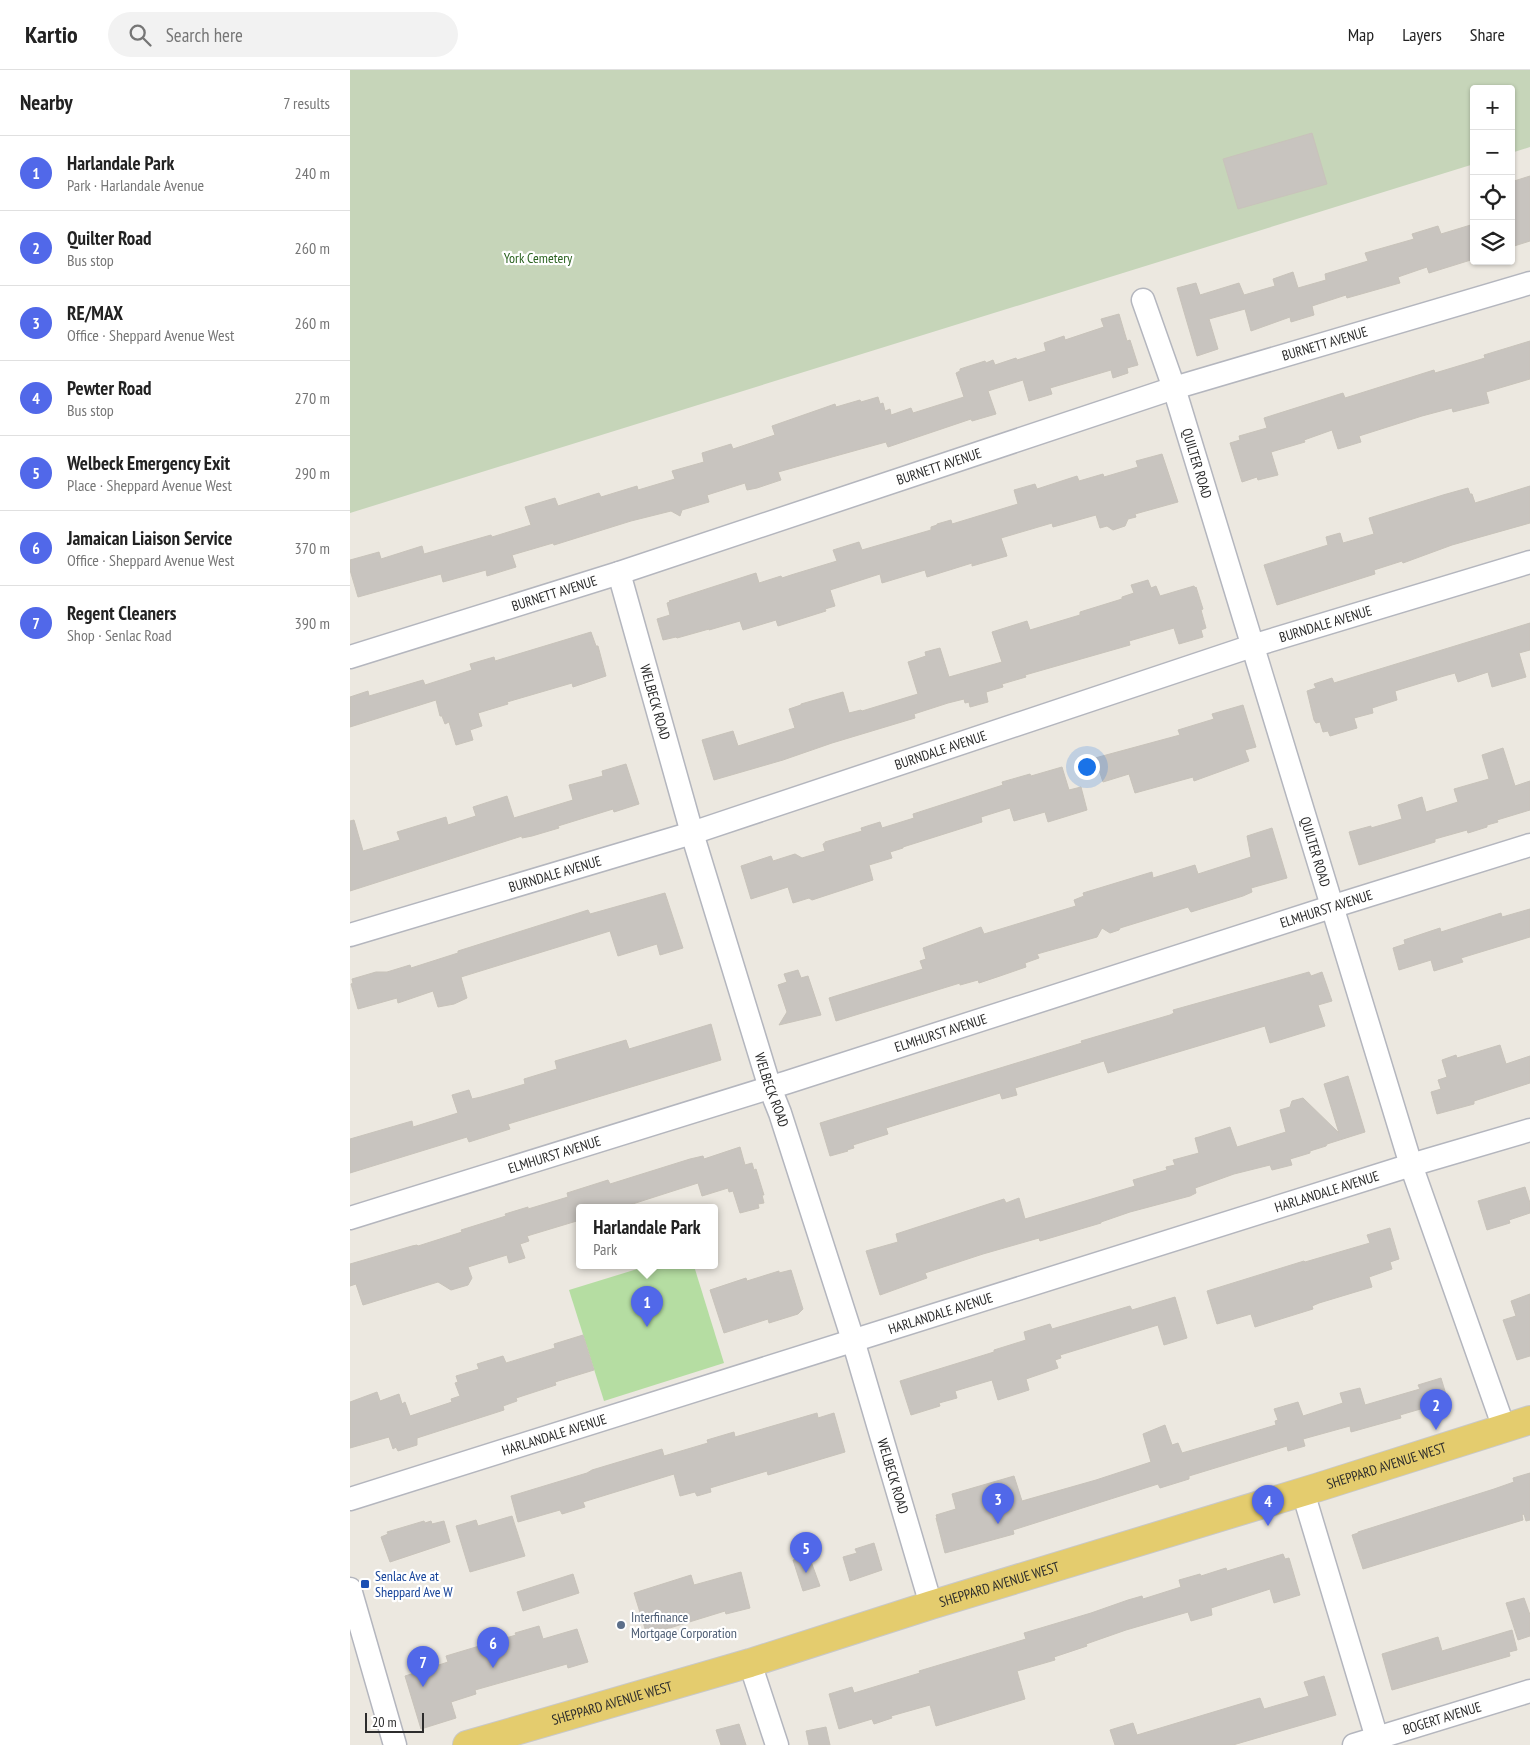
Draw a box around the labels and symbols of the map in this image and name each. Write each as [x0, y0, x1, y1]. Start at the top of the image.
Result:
park label: York Cemetery [504, 249, 573, 267]
street label: BURNETT AVENUE [1280, 322, 1370, 365]
street label: QUILTER ROAD [1178, 426, 1216, 501]
street label: BURNETT AVENUE [894, 444, 984, 489]
street label: BURNETT AVENUE [509, 571, 599, 615]
street label: BURNDALE AVENUE [1277, 601, 1374, 646]
street label: WELBECK ROAD [636, 662, 674, 742]
street label: BURNDALE AVENUE [892, 726, 989, 774]
your location [1074, 754, 1100, 780]
street label: QUILTER ROAD [1296, 814, 1335, 889]
street label: BURNDALE AVENUE [507, 852, 604, 896]
street label: ELMHURST AVENUE [1278, 886, 1375, 932]
street label: ELMHURST AVENUE [892, 1009, 989, 1056]
street label: WELBECK ROAD [751, 1050, 793, 1129]
street label: ELMHURST AVENUE [506, 1132, 603, 1177]
street label: HARLANDALE AVENUE [1272, 1167, 1381, 1216]
pin: 1 [631, 1286, 663, 1327]
street label: HARLANDALE AVENUE [886, 1288, 995, 1338]
pin: 2 [1420, 1389, 1452, 1430]
street label: HARLANDALE AVENUE [500, 1410, 609, 1460]
street label: WELBECK ROAD [873, 1436, 913, 1516]
street label: SHEPPARD AVENUE WEST [1324, 1438, 1449, 1493]
pin: 3 [982, 1483, 1014, 1524]
pin: 4 [1252, 1485, 1284, 1526]
pin: 5 [790, 1532, 822, 1573]
street label: SHEPPARD AVENUE WEST [937, 1557, 1062, 1611]
place label: Senlac Ave at Sheppard Ave W [375, 1567, 453, 1601]
marker: Senlac Ave at Sheppard Ave W [359, 1578, 371, 1590]
place label: Interfinance Mortgage Corporation [631, 1608, 737, 1642]
marker: Interfinance Mortgage Corporation [615, 1619, 627, 1631]
pin: 6 [477, 1627, 509, 1668]
pin: 7 [407, 1646, 439, 1687]
street label: SHEPPARD AVENUE WEST [550, 1677, 675, 1729]
street label: BOGERT AVENUE [1401, 1698, 1483, 1739]
scale bar [365, 1710, 424, 1733]

